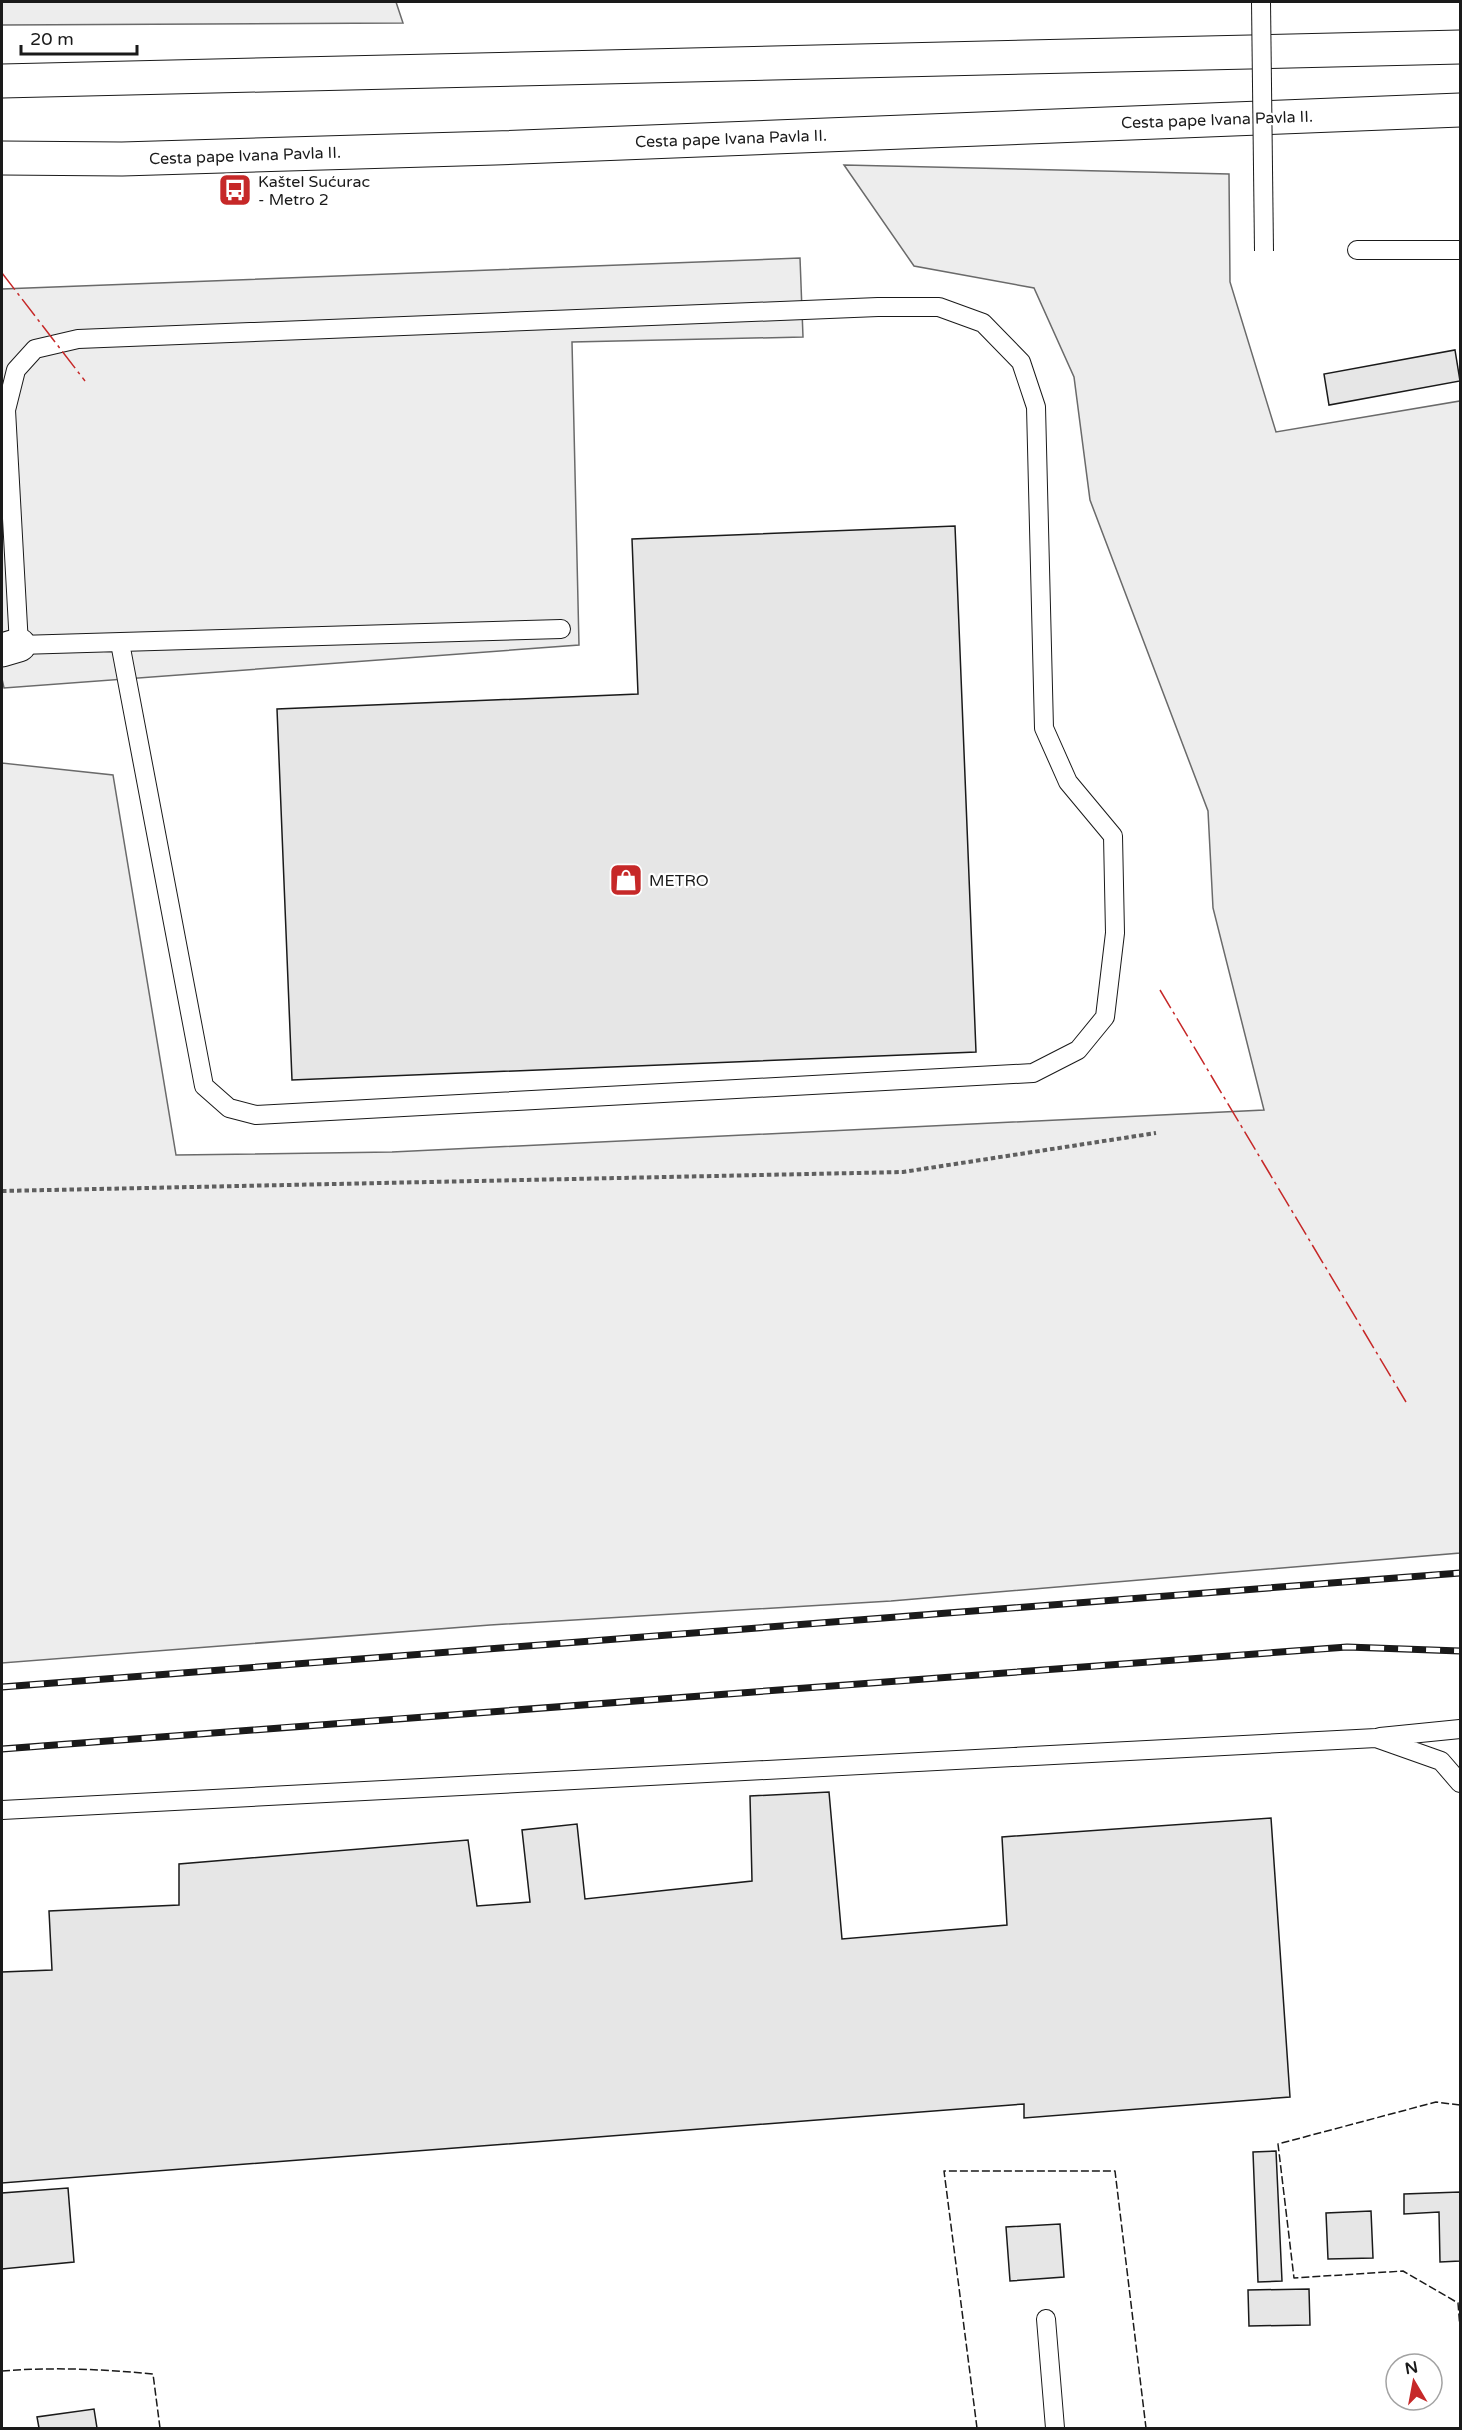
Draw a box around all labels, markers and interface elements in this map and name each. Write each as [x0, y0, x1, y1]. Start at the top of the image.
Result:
scale bar [21, 18, 136, 56]
text: 20 m [30, 28, 74, 50]
street label: Cesta pape Ivana Pavla II. [1121, 107, 1313, 133]
street label: Cesta pape Ivana Pavla II. [635, 126, 827, 152]
street label: Cesta pape Ivana Pavla II. [149, 143, 341, 169]
bus stop icon: Kaštel Sućurac - Metro 2 [217, 172, 253, 208]
place label: Kaštel Sućurac - Metro 2 [258, 172, 370, 210]
shop icon: METRO [608, 862, 644, 898]
place label: METRO [649, 871, 709, 891]
north arrow [1384, 2352, 1444, 2412]
text: N [1404, 2357, 1420, 2379]

